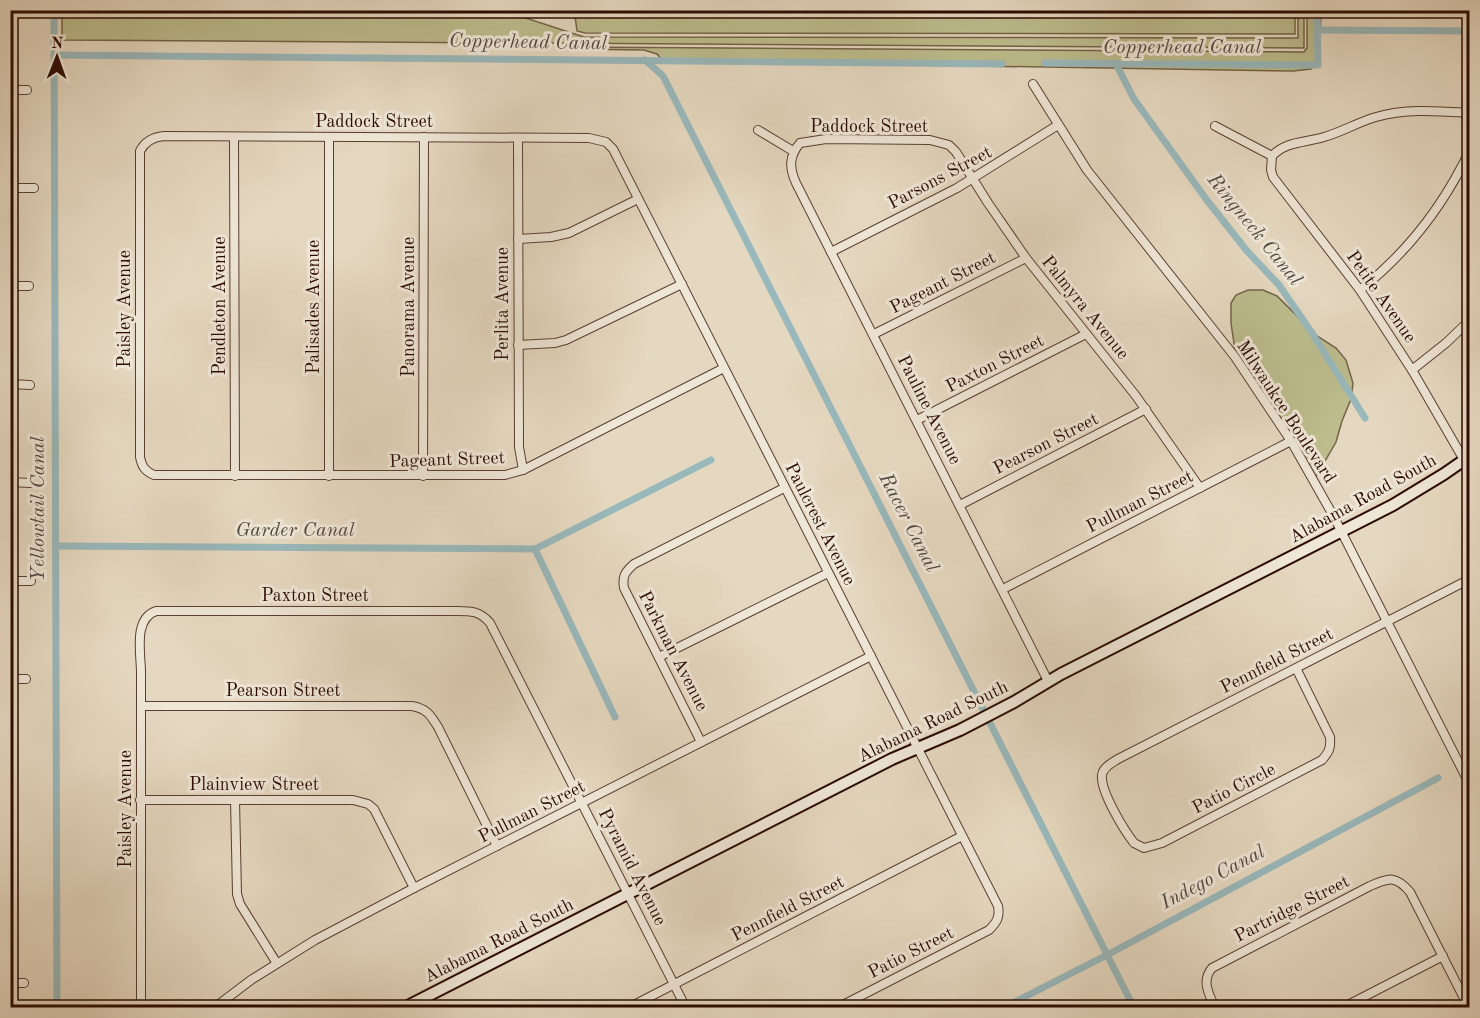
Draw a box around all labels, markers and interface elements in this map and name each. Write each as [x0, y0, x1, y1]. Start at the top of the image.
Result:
north arrow [27, 27, 87, 87]
water label: Copperhead Canal [449, 32, 608, 54]
text: N [51, 36, 64, 52]
water label: Copperhead Canal [1103, 38, 1261, 58]
street label: Paddock Street [315, 113, 433, 131]
street label: Paddock Street [810, 118, 928, 136]
street label: Parsons Street [885, 143, 995, 213]
water label: Ringneck Canal [1202, 169, 1305, 290]
street label: Pendleton Avenue [211, 237, 229, 376]
street label: Panorama Avenue [400, 237, 418, 377]
street label: Palisades Avenue [305, 240, 323, 374]
street label: Perlita Avenue [494, 247, 512, 361]
street label: Petite Avenue [1343, 248, 1419, 346]
street label: Pageant Street [887, 249, 999, 317]
street label: Paisley Avenue [116, 250, 134, 368]
street label: Palmyra Avenue [1038, 253, 1132, 363]
street label: Paxton Street [943, 332, 1047, 396]
street label: Milwaukee Boulevard [1233, 337, 1339, 487]
street label: Pauline Avenue [894, 353, 964, 467]
street label: Pearson Street [991, 410, 1101, 478]
water label: Yellowtail Canal [29, 436, 49, 582]
street label: Pageant Street [389, 449, 505, 471]
street label: Alabama Road South [1287, 451, 1440, 547]
street label: Paulcrest Avenue [781, 460, 859, 588]
street label: Pullman Street [1084, 467, 1196, 537]
water label: Racer Canal [874, 469, 942, 576]
water label: Garder Canal [235, 521, 355, 541]
street label: Paxton Street [261, 587, 369, 605]
street label: Parkman Avenue [635, 588, 711, 714]
street label: Pennfield Street [1218, 625, 1336, 697]
street label: Alabama Road South [855, 678, 1011, 766]
street label: Pearson Street [225, 682, 341, 700]
street label: Paisley Avenue [117, 750, 135, 868]
street label: Patio Circle [1189, 760, 1279, 818]
street label: Plainview Street [189, 776, 319, 794]
street label: Pullman Street [476, 777, 588, 847]
street label: Pyramid Avenue [595, 806, 669, 928]
water label: Indego Canal [1157, 842, 1269, 914]
street label: Partridge Street [1232, 872, 1352, 946]
street label: Pennfield Street [729, 873, 847, 945]
street label: Alabama Road South [422, 895, 577, 986]
street label: Patio Street [865, 924, 957, 982]

